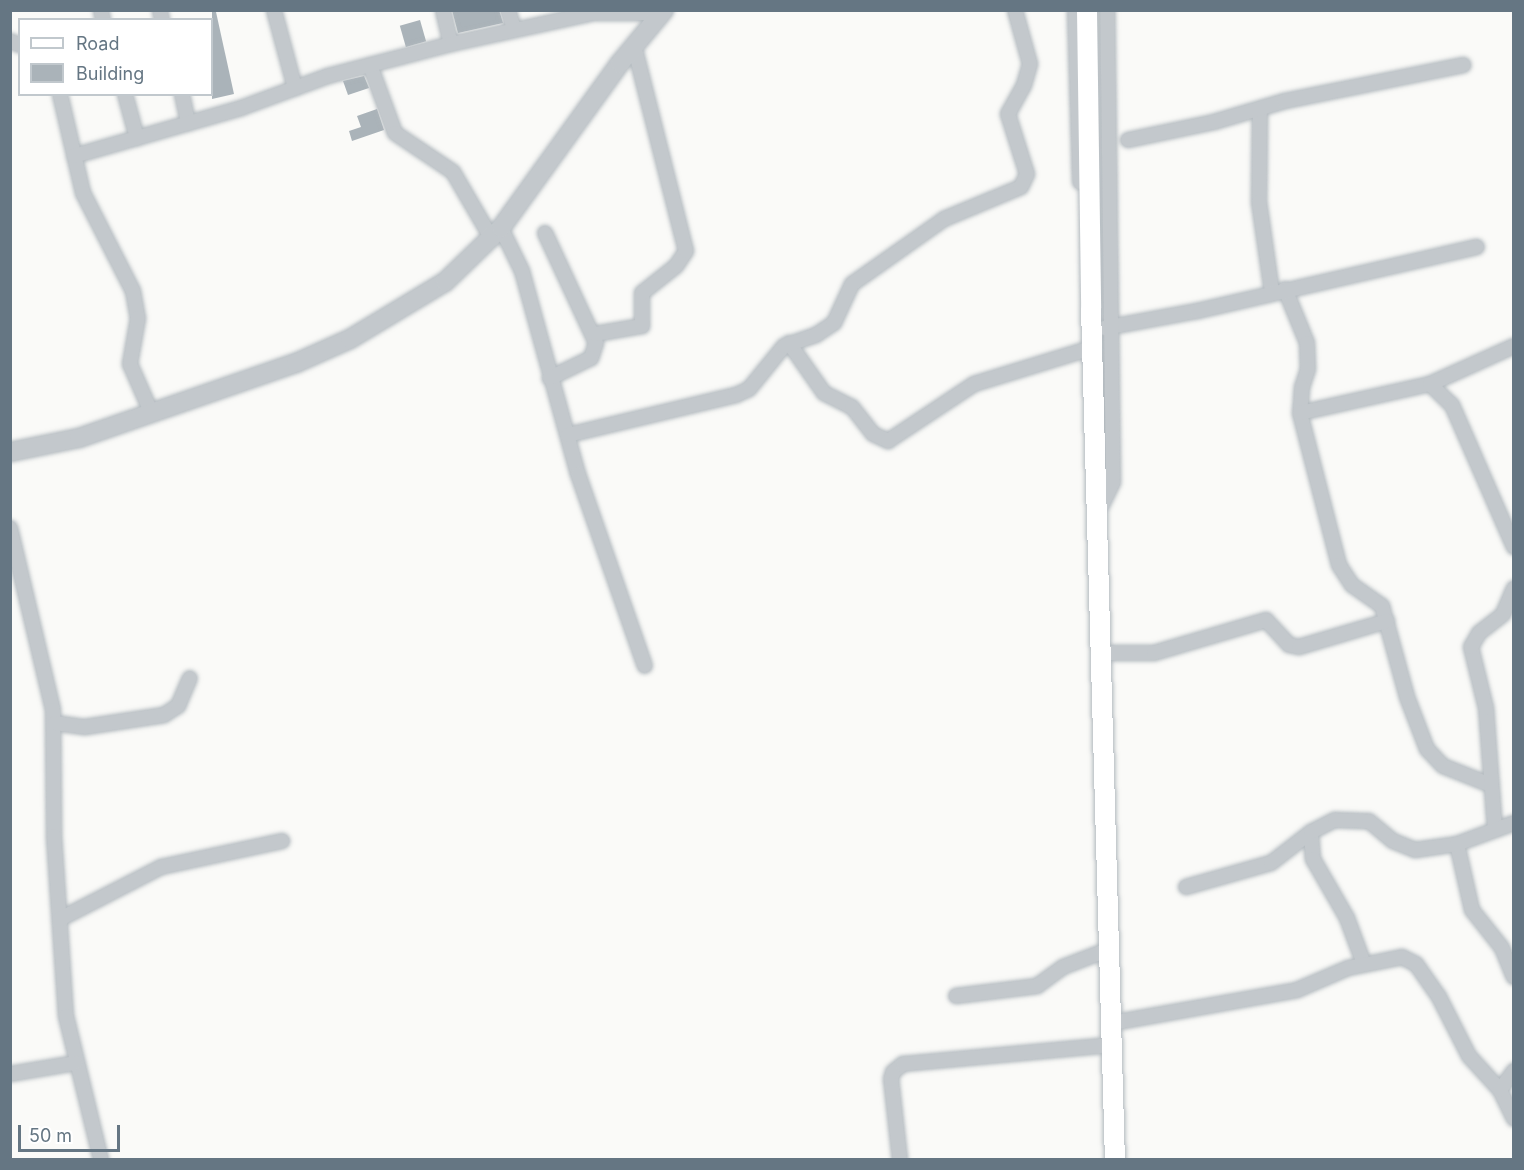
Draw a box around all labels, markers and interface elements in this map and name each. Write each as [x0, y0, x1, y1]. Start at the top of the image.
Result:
legend [18, 18, 213, 96]
text: Road [76, 33, 119, 54]
text: Building [76, 63, 144, 84]
scale bar [21, 1113, 123, 1151]
text: 50 m [29, 1125, 72, 1146]

